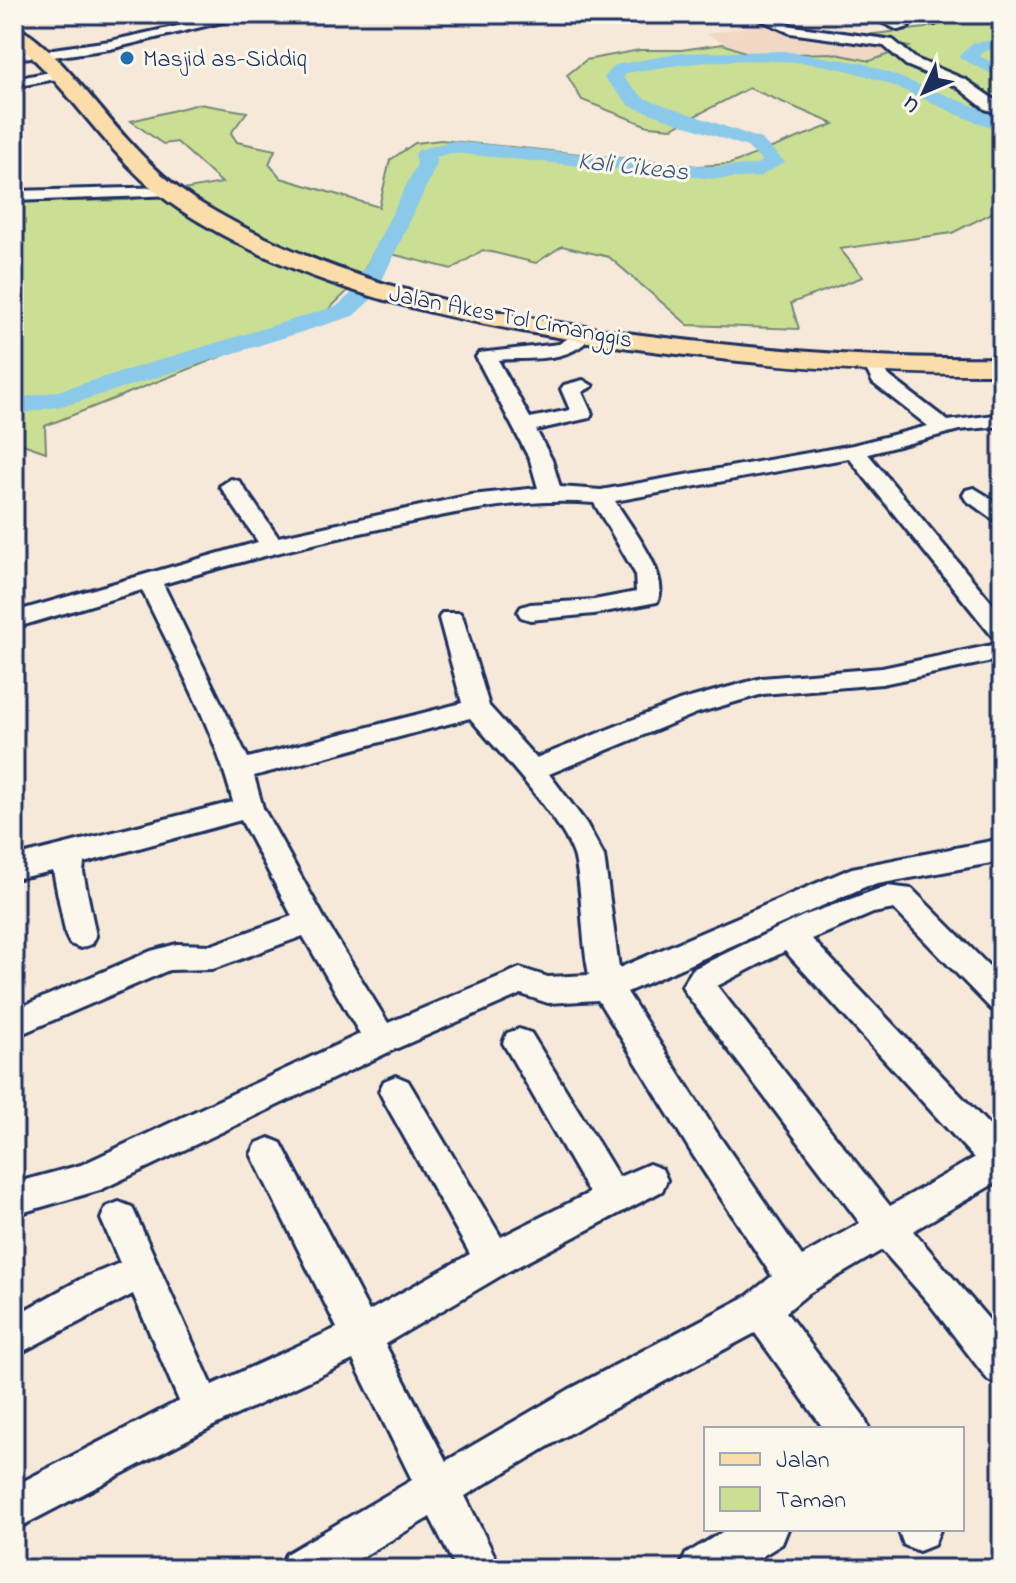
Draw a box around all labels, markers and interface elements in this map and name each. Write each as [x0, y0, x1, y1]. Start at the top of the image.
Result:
place label: Masjid as-Siddiq [143, 43, 307, 78]
marker: Masjid as-Siddiq [118, 49, 136, 67]
north arrow [884, 52, 964, 132]
text: U [895, 88, 928, 120]
water label: Kali Cikeas [575, 143, 691, 193]
street label: Jalan Akes Tol Cimanggis [386, 278, 635, 359]
legend [704, 1427, 964, 1531]
text: Jalan [776, 1444, 830, 1479]
text: Taman [776, 1484, 846, 1519]

